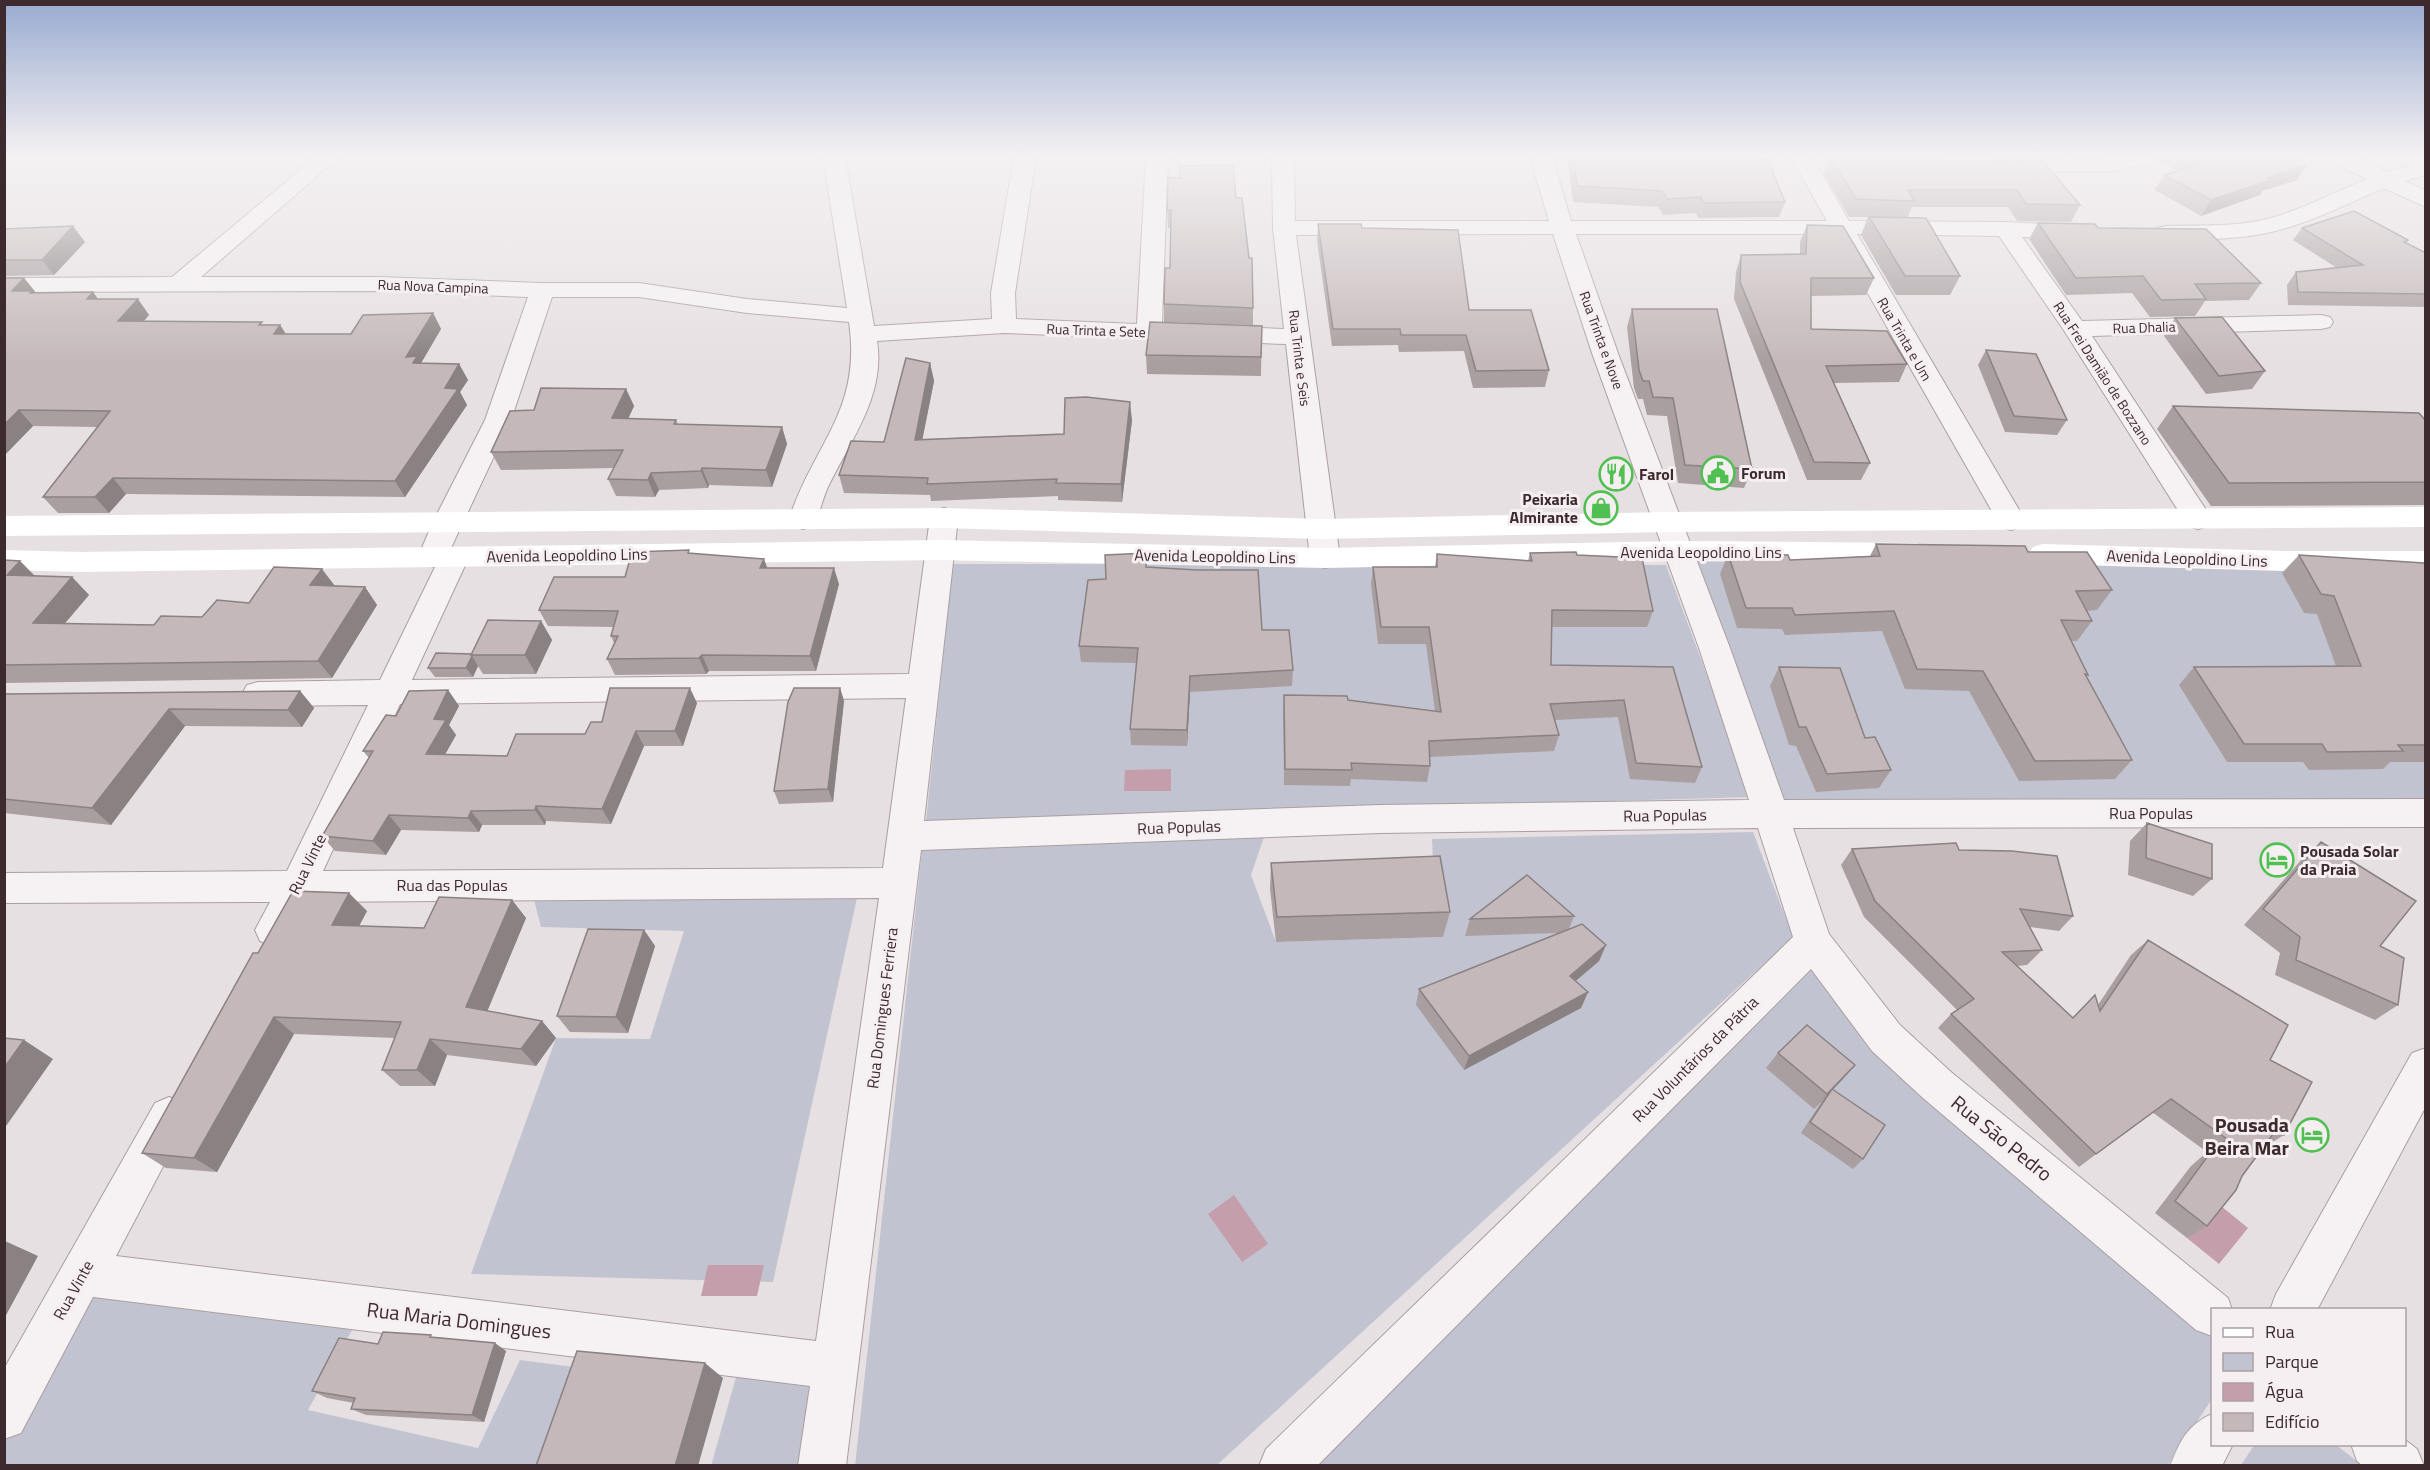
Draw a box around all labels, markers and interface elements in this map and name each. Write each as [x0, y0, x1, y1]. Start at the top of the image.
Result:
street label: Rua Nova Campina [377, 274, 489, 298]
street label: Rua Trinta e Nove [1574, 288, 1630, 392]
street label: Rua Trinta e Um [1873, 293, 1937, 385]
street label: Rua Frei Damião de Bozzano [2049, 297, 2157, 449]
street label: Rua Trinta e Seis [1284, 309, 1316, 407]
street label: Rua Dhalia [2112, 315, 2176, 339]
street label: Rua Trinta e Sete [1046, 318, 1146, 342]
public building icon: Forum [1700, 455, 1736, 491]
restaurant icon: Farol [1598, 456, 1634, 492]
place label: Forum [1741, 461, 1786, 485]
place label: Farol [1639, 462, 1674, 486]
place label: Peixaria Almirante [1510, 487, 1578, 529]
shop icon: Peixaria Almirante [1583, 490, 1619, 526]
street label: Avenida Leopoldino Lins [1620, 540, 1782, 564]
street label: Avenida Leopoldino Lins [486, 542, 648, 568]
street label: Avenida Leopoldino Lins [1134, 543, 1296, 569]
street label: Avenida Leopoldino Lins [2106, 543, 2268, 573]
street label: Rua Populas [2109, 801, 2193, 825]
street label: Rua Populas [1623, 802, 1707, 828]
street label: Rua Populas [1137, 814, 1221, 840]
street label: Rua Vinte [282, 830, 332, 898]
place label: Pousada Solar da Praia [2300, 839, 2399, 881]
hotel icon: Pousada Solar da Praia [2259, 842, 2295, 878]
street label: Rua das Populas [396, 873, 508, 897]
street label: Rua Domingues Ferriera [860, 926, 904, 1090]
street label: Rua Voluntários da Pátria [1626, 990, 1764, 1128]
street label: Rua São Pedro [1944, 1087, 2060, 1189]
place label: Pousada Beira Mar [2205, 1109, 2290, 1163]
hotel icon: Pousada Beira Mar [2294, 1117, 2330, 1153]
street label: Rua Vinte [47, 1256, 99, 1324]
street label: Rua Maria Domingues [365, 1293, 553, 1347]
legend [2211, 1308, 2406, 1446]
text: Rua [2265, 1318, 2295, 1345]
text: Parque [2265, 1348, 2319, 1375]
text: Água [2265, 1378, 2303, 1405]
text: Edifício [2265, 1408, 2319, 1435]

